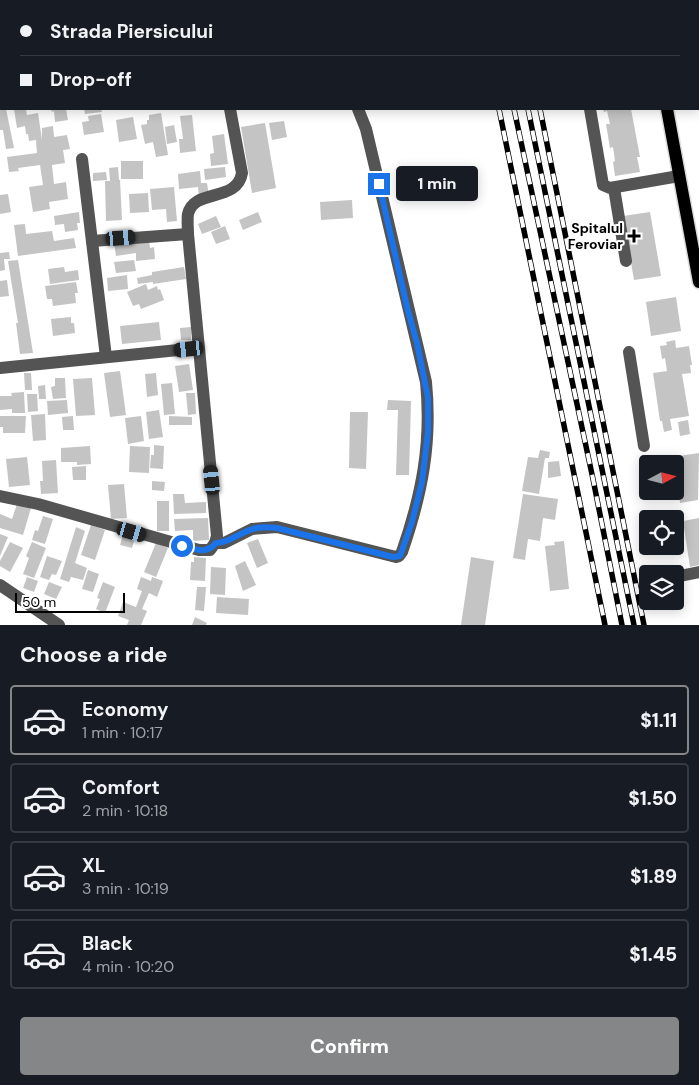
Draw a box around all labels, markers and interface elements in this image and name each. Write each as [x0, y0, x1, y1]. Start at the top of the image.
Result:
text: Strada Piersicului [50, 19, 213, 44]
text: Drop-off [50, 67, 132, 92]
callout: 1 min [396, 166, 479, 202]
route end [368, 173, 390, 195]
text: 1 min [417, 173, 457, 194]
place label: Spitalul Feroviar [568, 219, 623, 253]
car [105, 229, 136, 247]
marker: Spitalul Feroviar [627, 229, 641, 243]
car [173, 340, 204, 358]
north arrow [639, 455, 684, 500]
map controls [639, 455, 684, 610]
car [202, 464, 221, 496]
button: locate [639, 510, 684, 555]
car [115, 521, 148, 543]
route start [171, 535, 193, 557]
button: layers [639, 565, 684, 610]
scale bar [15, 590, 125, 613]
text: 50 m [22, 593, 56, 611]
text: Choose a ride [20, 640, 168, 669]
text: Economy [82, 697, 169, 722]
icon: car [22, 698, 67, 743]
text: $1.11 [640, 708, 677, 733]
text: 1 min · 10:17 [82, 722, 163, 743]
text: Comfort [82, 775, 160, 800]
icon: car [22, 776, 67, 821]
text: $1.50 [628, 786, 677, 811]
text: 2 min · 10:18 [82, 800, 168, 821]
text: XL [82, 853, 105, 878]
icon: car [22, 854, 67, 899]
text: $1.89 [630, 864, 677, 889]
text: 3 min · 10:19 [82, 878, 169, 899]
text: Black [82, 931, 133, 956]
icon: car [22, 932, 67, 977]
text: $1.45 [629, 942, 677, 967]
text: 4 min · 10:20 [82, 956, 174, 977]
button: Confirm [20, 1017, 679, 1075]

